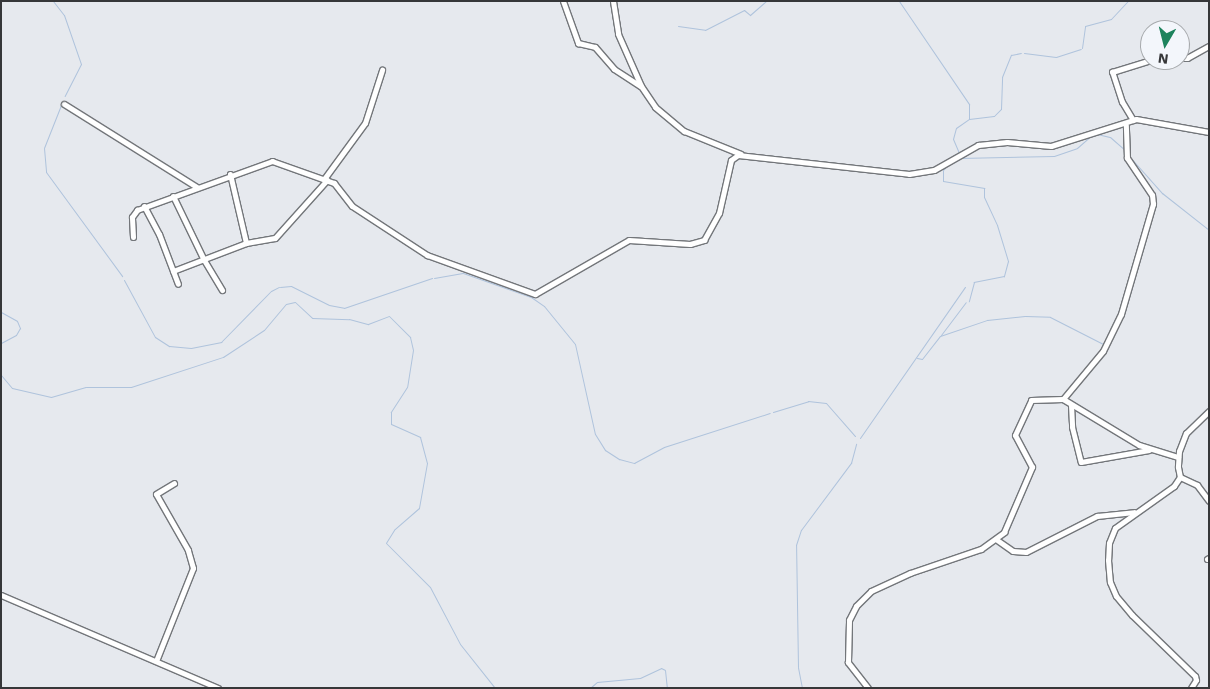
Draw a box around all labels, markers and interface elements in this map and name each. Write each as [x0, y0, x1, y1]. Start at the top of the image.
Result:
north arrow [1140, 20, 1190, 70]
text: N [1157, 50, 1169, 68]

